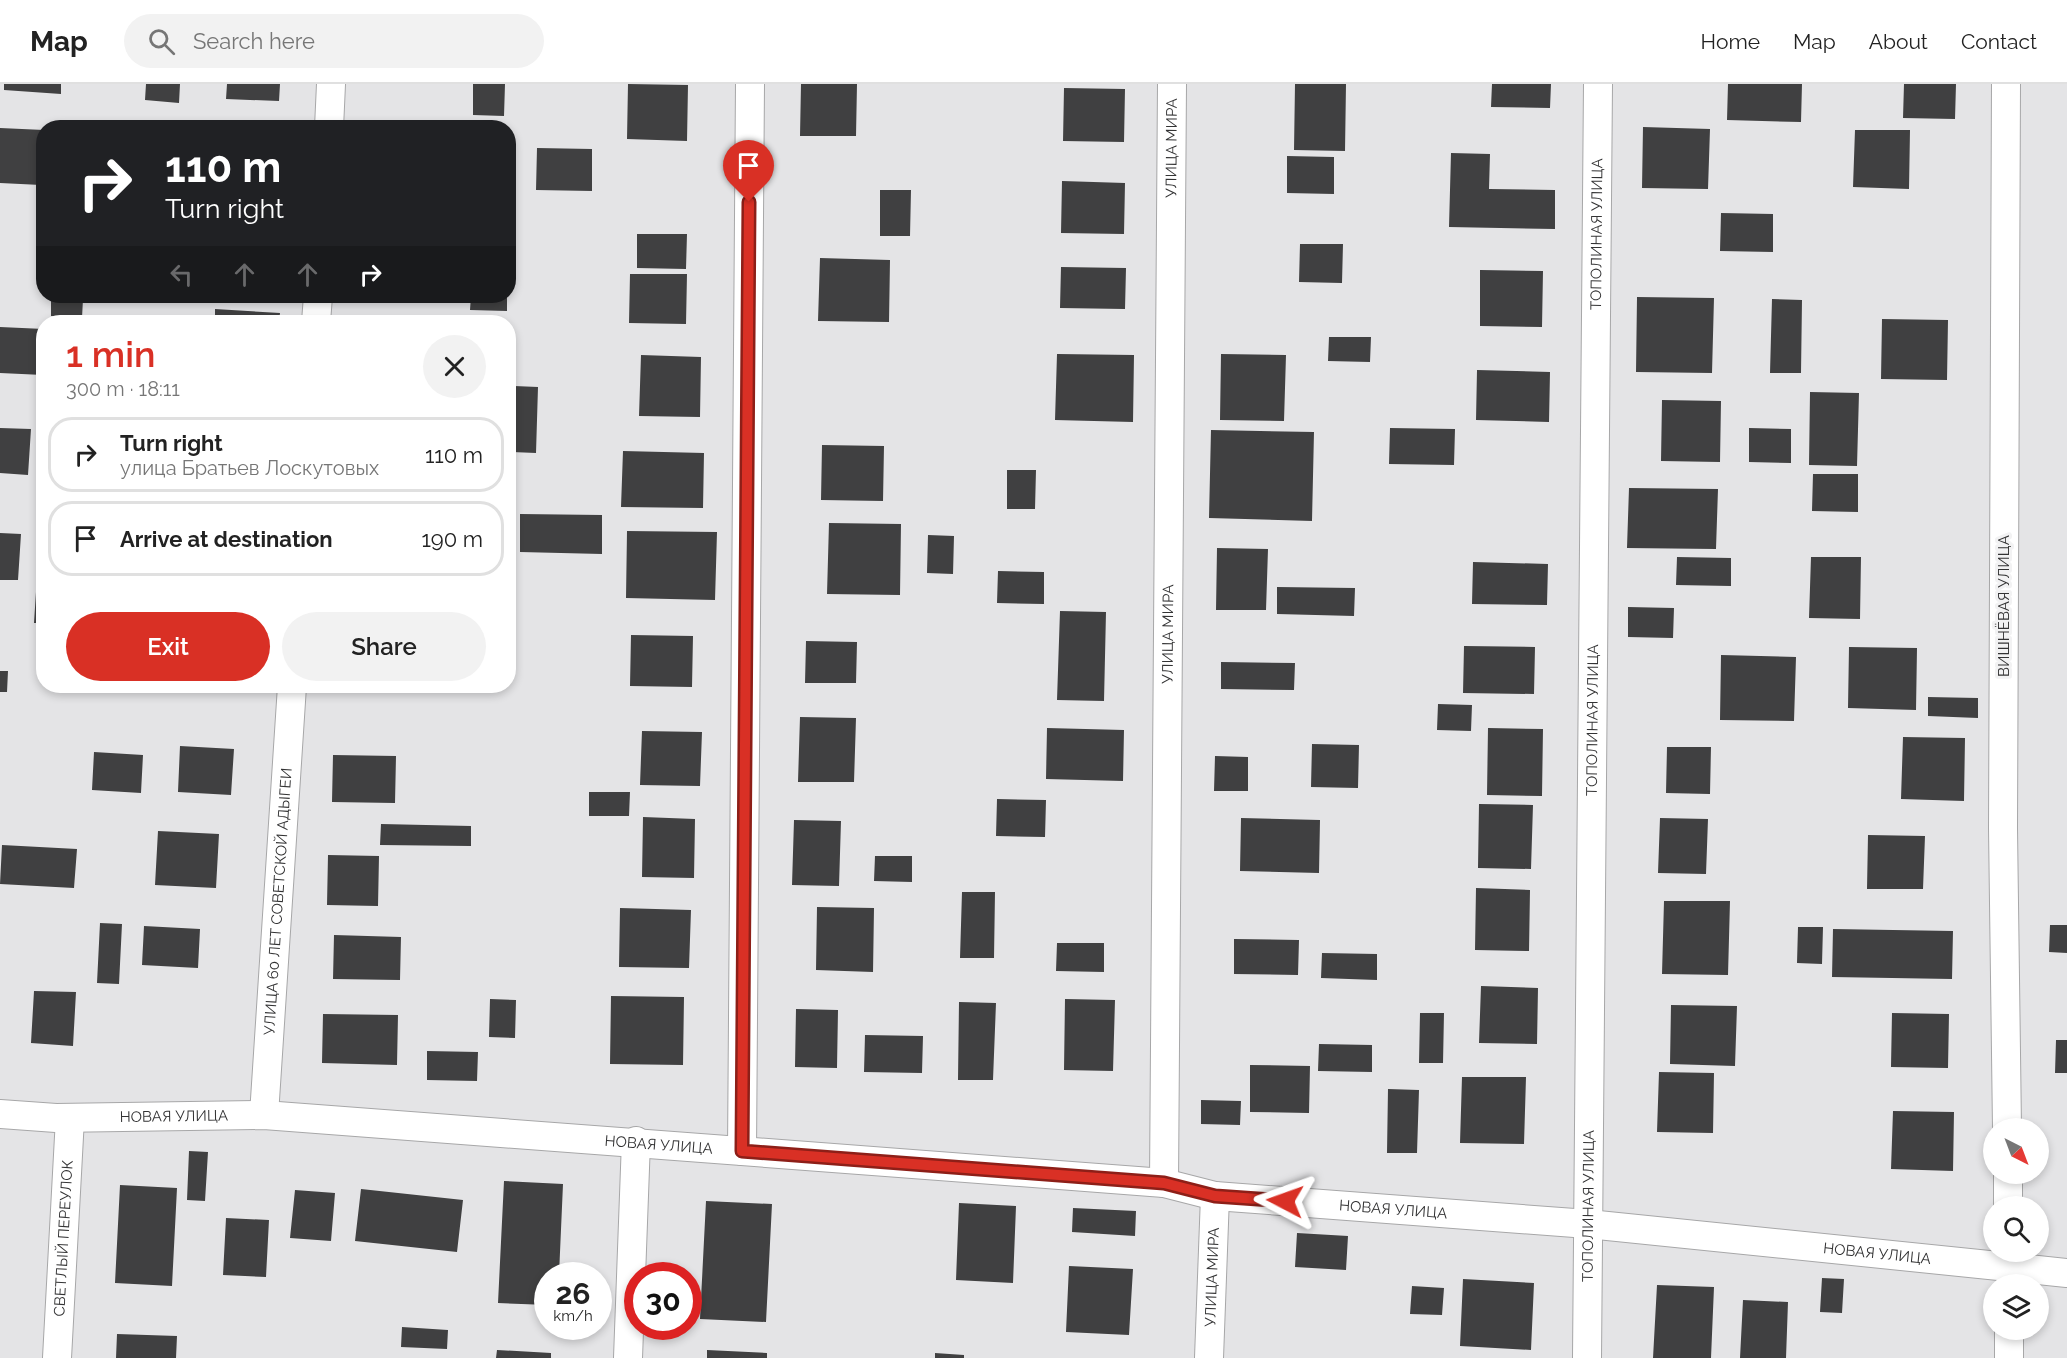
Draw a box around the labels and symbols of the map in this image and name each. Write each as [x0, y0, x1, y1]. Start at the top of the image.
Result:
street label: УЛИЦА МИРА [1162, 98, 1181, 198]
pin [723, 140, 774, 202]
street label: ТОПОЛИНАЯ УЛИЦА [1587, 158, 1606, 310]
street label: ВИШНЁВАЯ УЛИЦА [1994, 535, 2013, 677]
street label: УЛИЦА МИРА [1159, 584, 1177, 684]
street label: ТОПОЛИНАЯ УЛИЦА [1583, 644, 1602, 796]
street label: УЛИЦА 60 ЛЕТ СОВЕТСКОЙ АДЫГЕИ [260, 767, 296, 1036]
street label: НОВАЯ УЛИЦА [120, 1107, 228, 1126]
north arrow [1983, 1118, 2049, 1184]
street label: ТОПОЛИНАЯ УЛИЦА [1579, 1130, 1598, 1282]
street label: НОВАЯ УЛИЦА [604, 1132, 713, 1158]
street label: СВЕТЛЫЙ ПЕРЕУЛОК [50, 1159, 77, 1317]
position arrow [1253, 1169, 1317, 1233]
street label: НОВАЯ УЛИЦА [1338, 1196, 1448, 1222]
street label: УЛИЦА МИРА [1201, 1227, 1223, 1327]
street label: НОВАЯ УЛИЦА [1822, 1239, 1932, 1268]
speed limit sign: 30 [624, 1262, 702, 1340]

